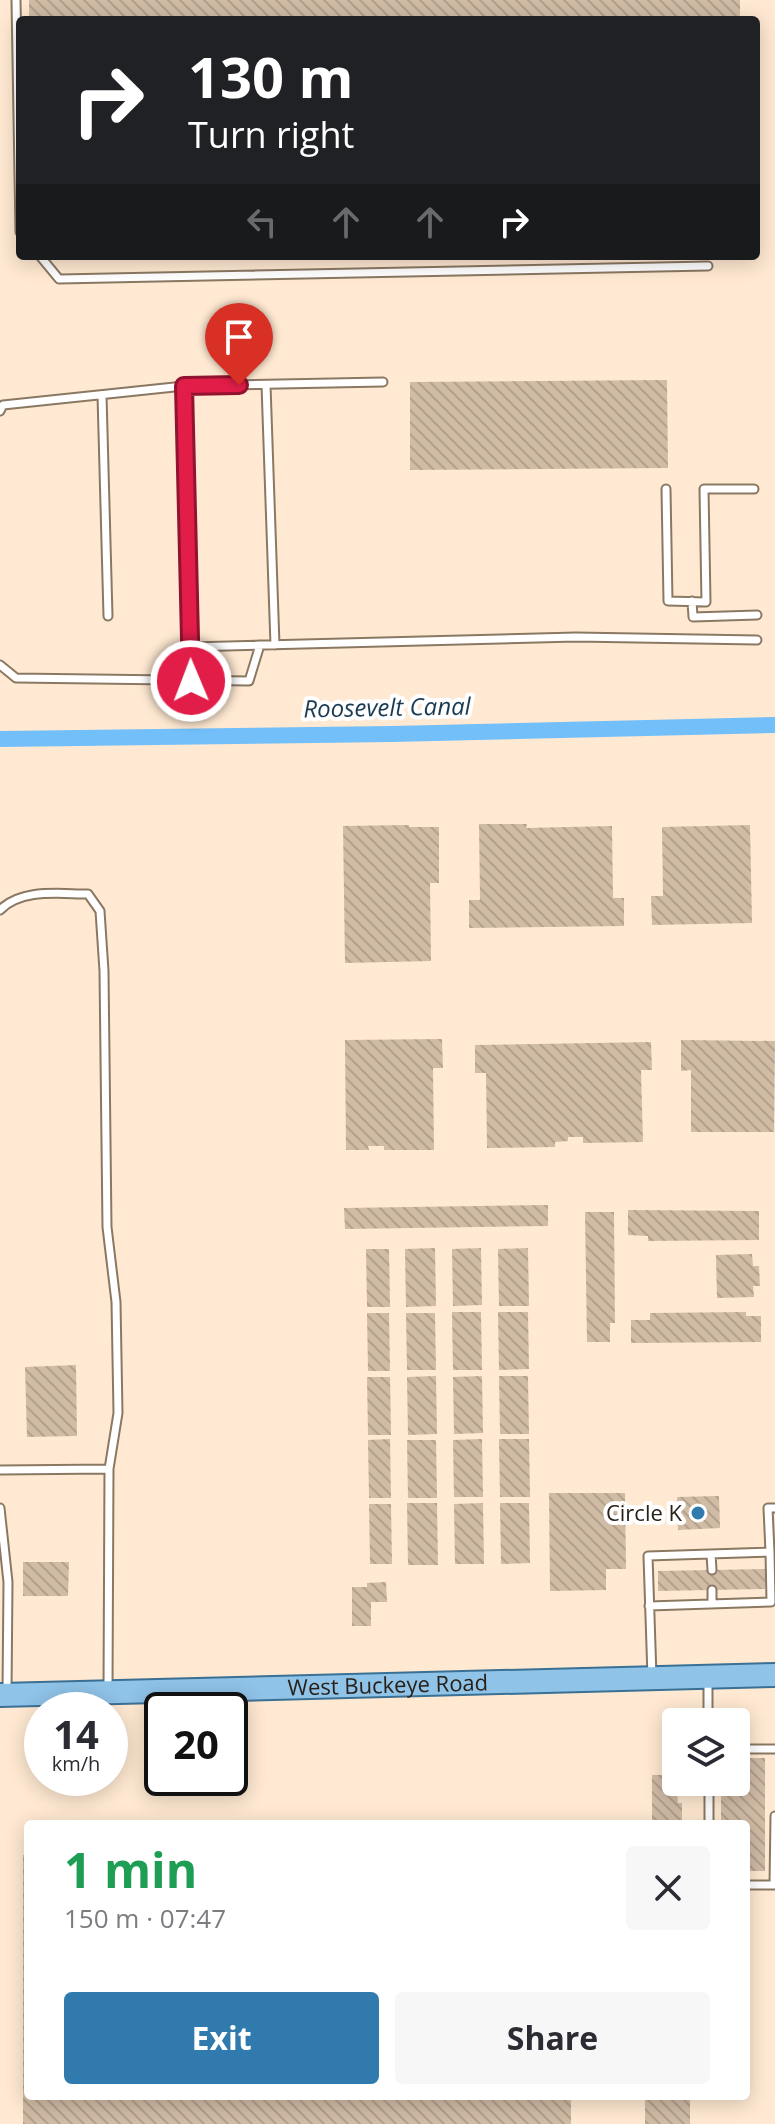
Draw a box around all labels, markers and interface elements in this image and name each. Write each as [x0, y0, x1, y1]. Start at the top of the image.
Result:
text: 130 m [188, 38, 354, 114]
icon: right [56, 48, 160, 152]
text: Turn right [188, 110, 354, 159]
icon: left [240, 200, 284, 244]
icon: ahead [324, 200, 368, 244]
icon: ahead [408, 200, 452, 244]
icon: right [492, 200, 536, 244]
pin [205, 303, 273, 385]
icon: arrive [217, 315, 261, 359]
position arrow [149, 639, 233, 723]
water label: Roosevelt Canal [303, 689, 472, 724]
place label: Circle K [606, 1497, 683, 1527]
marker: Circle K [689, 1504, 707, 1522]
street label: West Buckeye Road [287, 1666, 488, 1702]
speed limit sign: 20 [144, 1692, 248, 1796]
text: 14 [53, 1706, 99, 1761]
map controls [662, 1708, 750, 1796]
button: layers [662, 1708, 750, 1796]
text: km/h [52, 1750, 100, 1777]
text: 1 min [64, 1837, 197, 1902]
button: close [626, 1846, 710, 1930]
text: 150 m · 07:47 [64, 1900, 226, 1936]
button: Exit [64, 1992, 379, 2084]
button: Share [395, 1992, 710, 2084]

